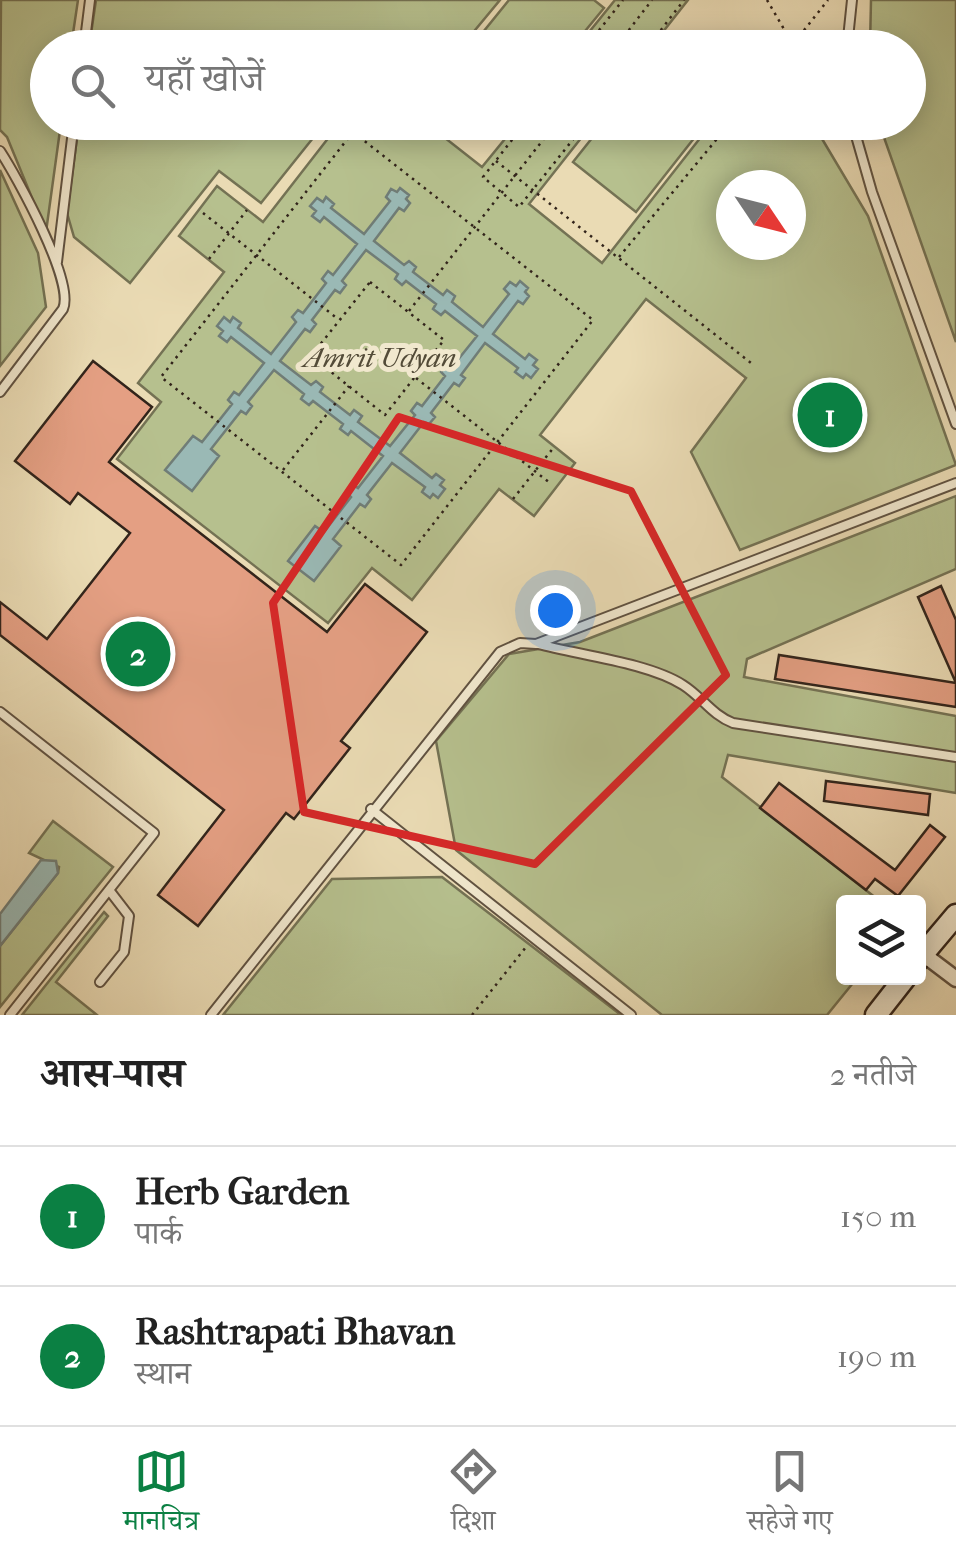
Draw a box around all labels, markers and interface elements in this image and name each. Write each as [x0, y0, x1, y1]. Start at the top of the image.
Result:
search box [30, 30, 926, 140]
text: यहाँ खोजें [145, 56, 264, 101]
icon: search [65, 58, 120, 113]
north arrow [716, 170, 806, 260]
park label: Amrit Udyan [301, 341, 456, 374]
pin: 1 [798, 378, 862, 452]
your location [530, 585, 581, 636]
pin: 2 [106, 616, 170, 692]
map controls [836, 895, 926, 985]
button: layers [836, 895, 926, 985]
text: आस-पास [40, 1049, 185, 1098]
text: 2 नतीजे [830, 1056, 916, 1093]
text: Herb Garden [135, 1169, 349, 1214]
text: 1 [67, 1198, 78, 1235]
text: 150 m [840, 1198, 916, 1235]
text: पार्क [135, 1215, 182, 1252]
text: Rashtrapati Bhavan [135, 1309, 455, 1354]
text: 2 [64, 1338, 81, 1375]
text: 190 m [837, 1338, 916, 1375]
text: स्थान [135, 1355, 191, 1392]
tab: मानचित्र [123, 1444, 199, 1548]
tab: दिशा [446, 1444, 501, 1548]
tab: सहेजे गए [747, 1444, 833, 1548]

